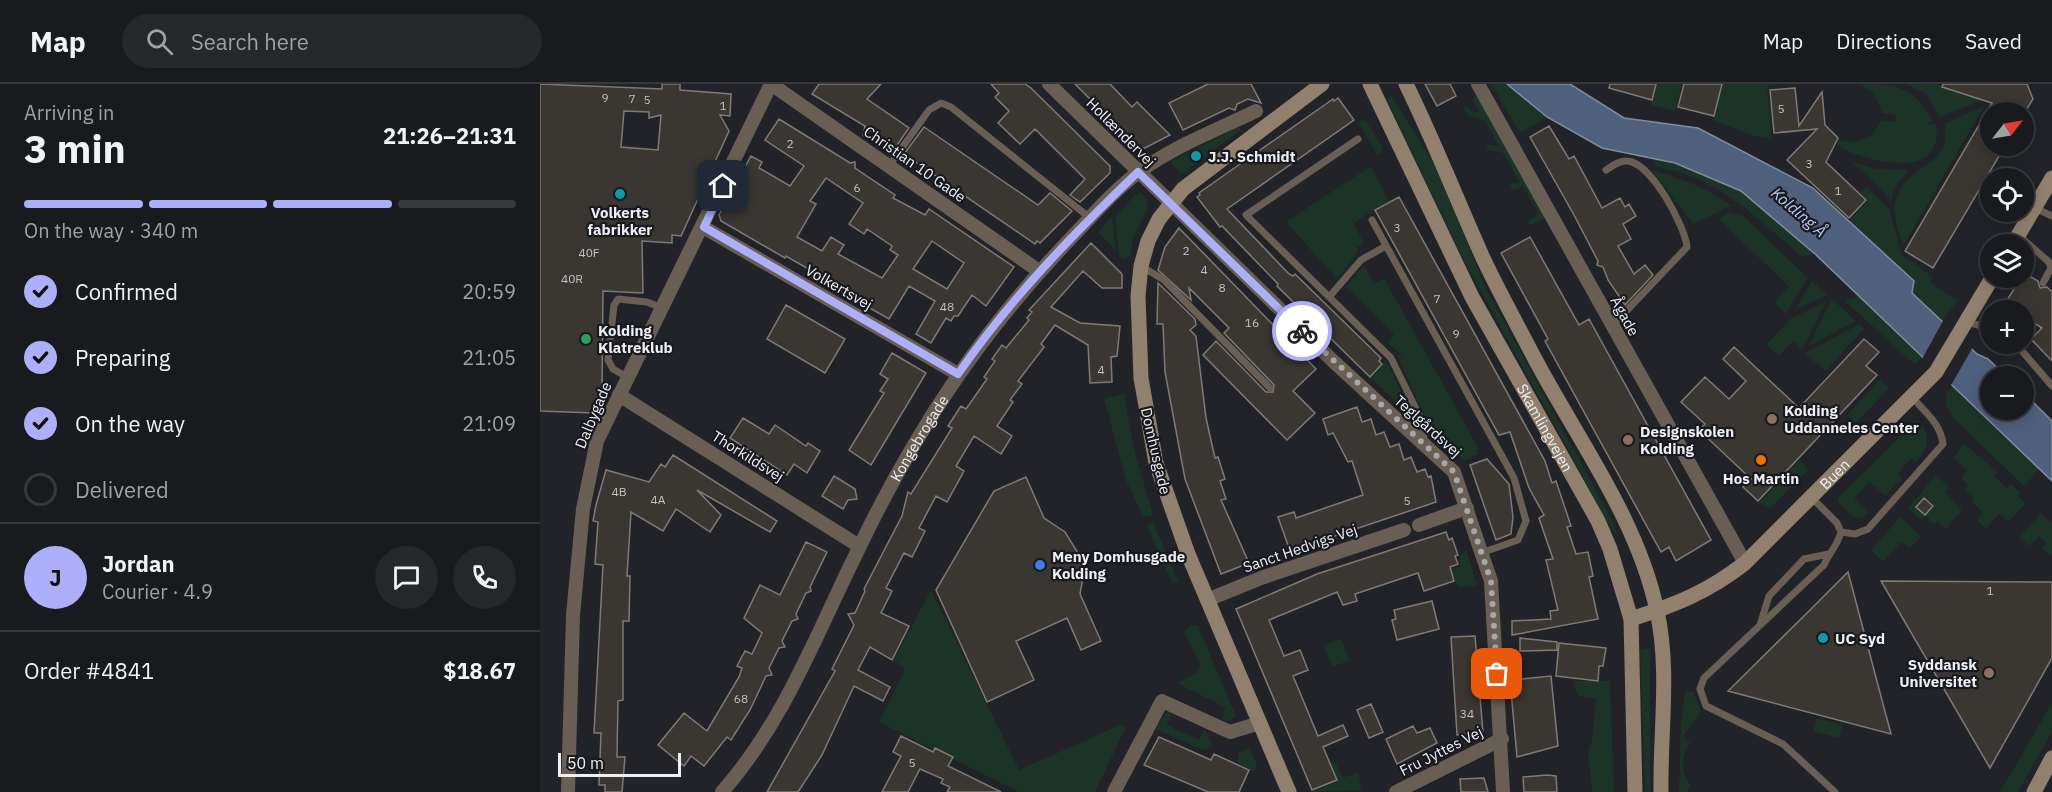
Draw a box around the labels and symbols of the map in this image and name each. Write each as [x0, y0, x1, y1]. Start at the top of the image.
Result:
house number: 9 [601, 90, 609, 105]
house number: 7 [628, 91, 636, 106]
house number: 5 [643, 92, 651, 107]
street label: Hollændervej [1082, 93, 1160, 171]
house number: 1 [719, 98, 727, 113]
house number: 5 [1777, 101, 1785, 116]
north arrow [1980, 102, 2034, 156]
street label: Christian 10 Gade [860, 122, 970, 206]
house number: 2 [786, 136, 794, 151]
place label: J.J. Schmidt [1208, 147, 1296, 166]
marker: J.J. Schmidt [1189, 149, 1203, 163]
house number: 3 [1805, 156, 1813, 171]
pin [697, 160, 748, 211]
house number: 6 [853, 180, 861, 195]
water label: Kolding Å [1767, 182, 1831, 241]
house number: 1 [1834, 183, 1842, 198]
marker: Volkerts fabrikker [613, 187, 627, 201]
place label: Volkerts fabrikker [588, 203, 652, 239]
house number: 3 [1393, 220, 1401, 235]
house number: 2 [1182, 243, 1190, 258]
house number: 40F [578, 245, 600, 260]
street label: Volkertsvej [802, 260, 876, 314]
house number: 4 [1200, 262, 1208, 277]
house number: 40R [561, 271, 583, 286]
house number: 8 [1218, 280, 1226, 295]
house number: 7 [1433, 291, 1441, 306]
street label: Ågade [1606, 293, 1644, 339]
house number: 48 [940, 299, 954, 314]
courier [1272, 301, 1332, 361]
house number: 16 [1245, 315, 1259, 330]
place label: Kolding Klatreklub [598, 321, 673, 357]
house number: 9 [1452, 326, 1460, 341]
marker: Kolding Klatreklub [579, 332, 593, 346]
house number: 4 [1097, 362, 1105, 377]
street label: Dalbygade [570, 379, 616, 451]
street label: Skamlingvejen [1513, 380, 1578, 475]
street label: Kongebrogade [886, 391, 952, 485]
street label: Teglgårdsvej [1390, 391, 1466, 461]
place label: Kolding Uddanneles Center [1784, 401, 1919, 437]
street label: Domhusgade [1137, 406, 1175, 496]
marker: Kolding Uddanneles Center [1765, 412, 1779, 426]
place label: Designskolen Kolding [1640, 422, 1734, 458]
street label: Thorkildsvej [708, 426, 788, 486]
marker: Designskolen Kolding [1621, 433, 1635, 447]
marker: Hos Martin [1754, 453, 1768, 467]
street label: Buen [1815, 455, 1853, 493]
place label: Hos Martin [1723, 469, 1799, 488]
house number: 4B [611, 484, 627, 499]
house number: 4A [651, 492, 666, 507]
house number: 5 [1403, 493, 1411, 508]
street label: Sanct Hedvigs Vej [1240, 520, 1360, 576]
place label: Meny Domhusgade Kolding [1052, 547, 1185, 583]
marker: Meny Domhusgade Kolding [1033, 558, 1047, 572]
house number: 1 [1986, 583, 1994, 598]
place label: UC Syd [1835, 629, 1885, 648]
marker: UC Syd [1816, 631, 1830, 645]
pin [1471, 648, 1522, 699]
place label: Syddansk Universitet [1899, 655, 1977, 691]
marker: Syddansk Universitet [1982, 666, 1996, 680]
house number: 68 [734, 691, 748, 706]
house number: 34 [1460, 706, 1474, 721]
street label: Fru Jyttes Vej [1396, 722, 1486, 780]
scale bar [558, 750, 681, 778]
house number: 5 [908, 755, 916, 770]

